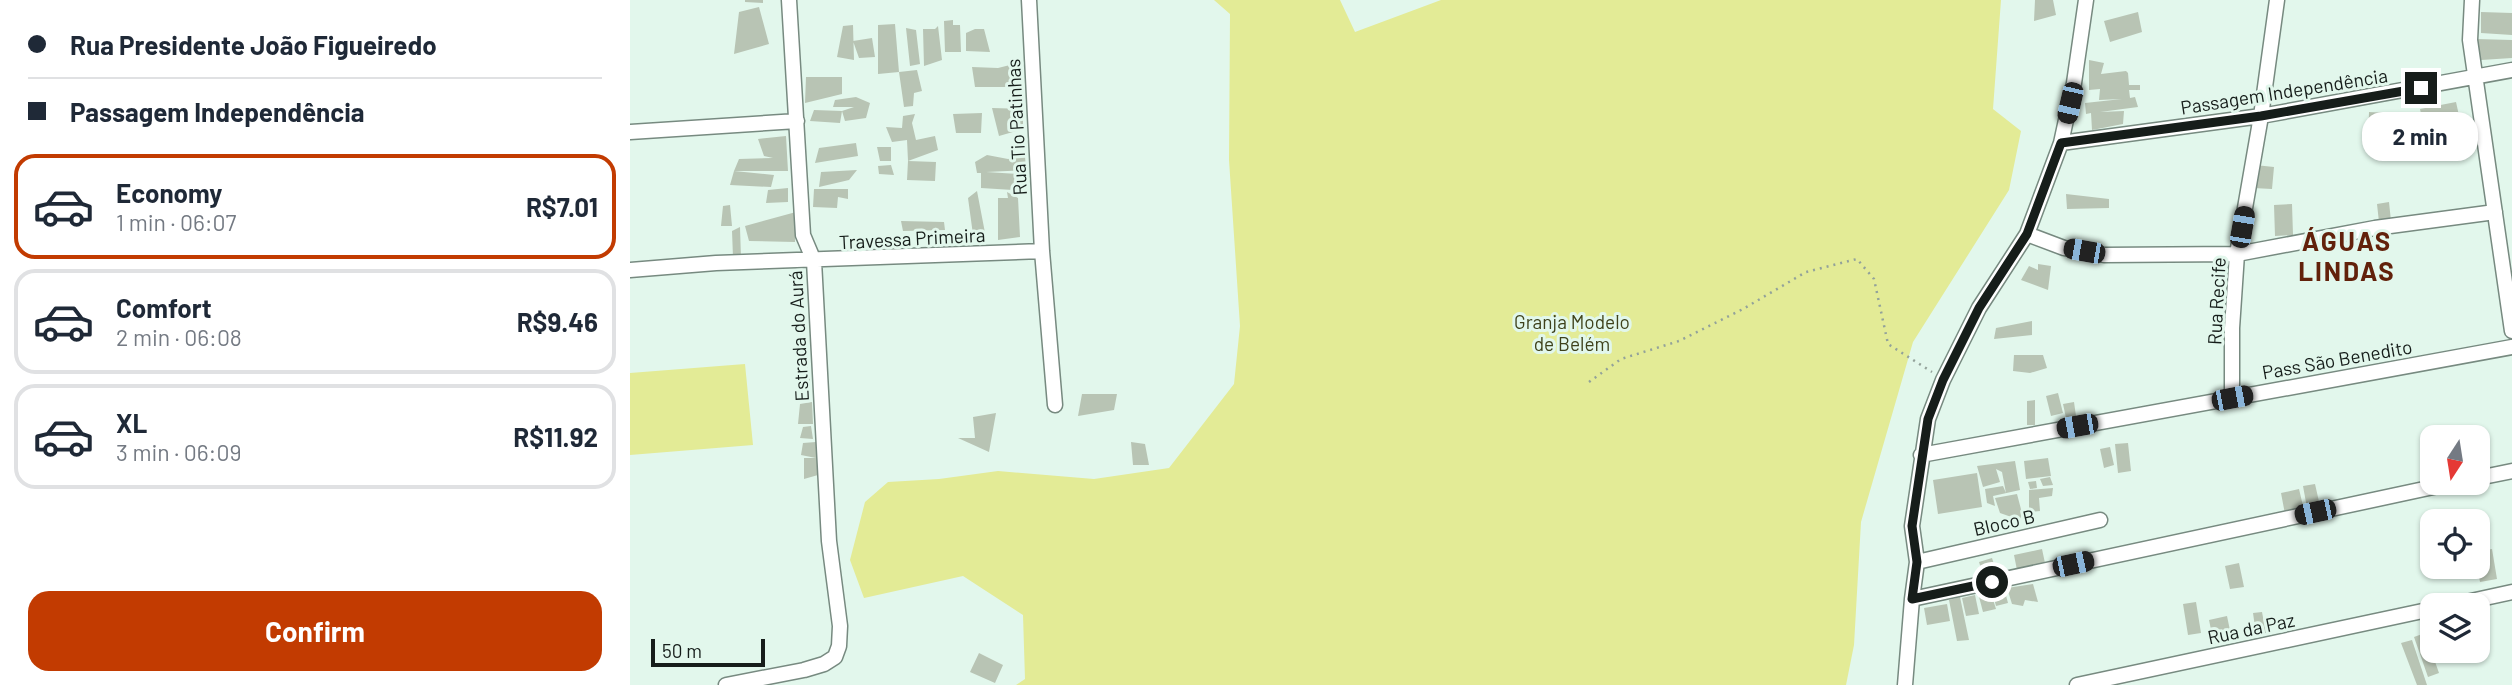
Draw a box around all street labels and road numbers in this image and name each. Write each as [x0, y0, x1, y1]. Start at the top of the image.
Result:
street label: Rua Tio Patinhas [1001, 58, 1031, 196]
street label: Passagem Independência [2179, 63, 2389, 119]
street label: Travessa Primeira [838, 223, 986, 253]
street label: Rua Recife [2202, 257, 2230, 345]
street label: Estrada do Aurá [783, 270, 813, 402]
street label: Pass São Benedito [2260, 334, 2414, 384]
street label: Bloco B [1971, 504, 2037, 540]
street label: Rua da Paz [2205, 608, 2297, 648]

